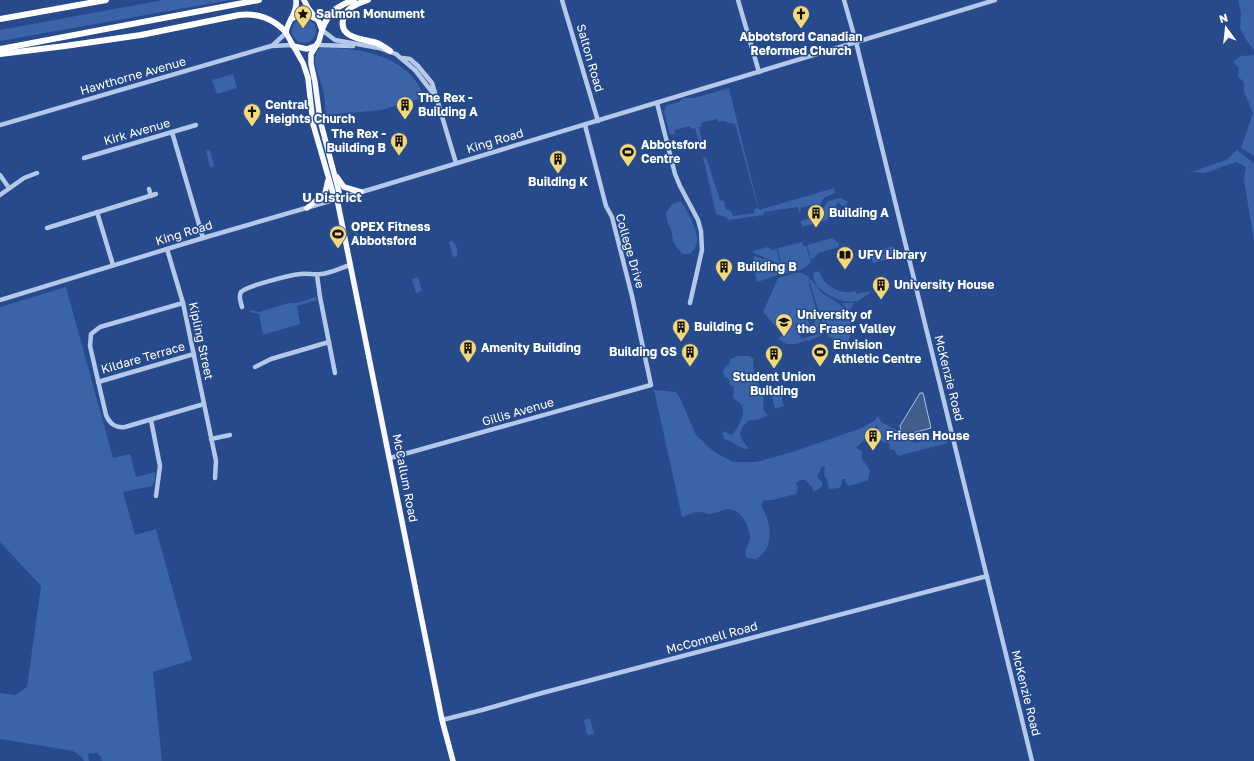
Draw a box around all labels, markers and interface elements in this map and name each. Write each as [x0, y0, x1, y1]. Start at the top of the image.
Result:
place icon: Salmon Monument [293, 4, 313, 29]
church icon: Abbotsford Canadian Reformed Church [791, 4, 811, 29]
place label: Salmon Monument [316, 6, 425, 21]
north arrow [1206, 8, 1246, 48]
text: N [1218, 10, 1229, 25]
street label: Salton Road [574, 22, 607, 93]
place label: Abbotsford Canadian Reformed Church [740, 29, 862, 58]
street label: Hawthorne Avenue [78, 53, 188, 98]
place label: The Rex - Building A [418, 90, 478, 119]
building icon: The Rex - Building A [395, 95, 415, 120]
place label: Central Heights Church [265, 97, 355, 126]
church icon: Central Heights Church [242, 102, 262, 127]
street label: Kirk Avenue [102, 115, 172, 148]
street label: King Road [465, 125, 525, 156]
place label: The Rex - Building B [326, 126, 387, 155]
building icon: The Rex - Building B [389, 131, 409, 156]
place label: Abbotsford Centre [641, 137, 706, 166]
sports icon: Abbotsford Centre [618, 142, 638, 167]
building icon: Building K [548, 149, 568, 174]
place label: Building K [528, 174, 588, 189]
district label: U District [302, 189, 362, 205]
building icon: Building A [806, 203, 826, 228]
place label: Building A [829, 205, 889, 220]
street label: College Drive [613, 212, 648, 290]
street label: King Road [154, 217, 214, 248]
place label: OPEX Fitness Abbotsford [351, 219, 431, 248]
sports icon: OPEX Fitness Abbotsford [328, 224, 348, 249]
library icon: UFV Library [835, 245, 855, 270]
place label: UFV Library [858, 247, 928, 262]
building icon: Building B [714, 257, 734, 282]
place label: Building B [737, 259, 797, 274]
building icon: University House [871, 275, 891, 300]
place label: University House [894, 277, 994, 292]
street label: Kipling Street [186, 301, 217, 381]
place label: University of the Fraser Valley [797, 307, 897, 336]
school or university icon: University of the Fraser Valley [774, 312, 794, 337]
building icon: Building C [671, 317, 691, 342]
place label: Building C [694, 319, 754, 334]
street label: McKenzie Road [932, 333, 967, 422]
place label: Envision Athletic Centre [833, 337, 921, 366]
street label: Kildare Terrace [99, 338, 187, 377]
building icon: Amenity Building [458, 338, 478, 363]
place label: Amenity Building [481, 340, 581, 355]
building icon: Building GS [680, 342, 700, 367]
sports icon: Envision Athletic Centre [810, 342, 830, 367]
place label: Building GS [609, 344, 677, 359]
building icon: Student Union Building [764, 344, 784, 369]
place label: Student Union Building [732, 369, 816, 398]
street label: Gillis Avenue [480, 394, 556, 429]
building icon: Friesen House [863, 426, 883, 451]
place label: Friesen House [886, 428, 970, 443]
street label: McCallum Road [390, 432, 421, 523]
street label: McConnell Road [665, 618, 759, 657]
street label: McKenzie Road [1009, 648, 1044, 737]

